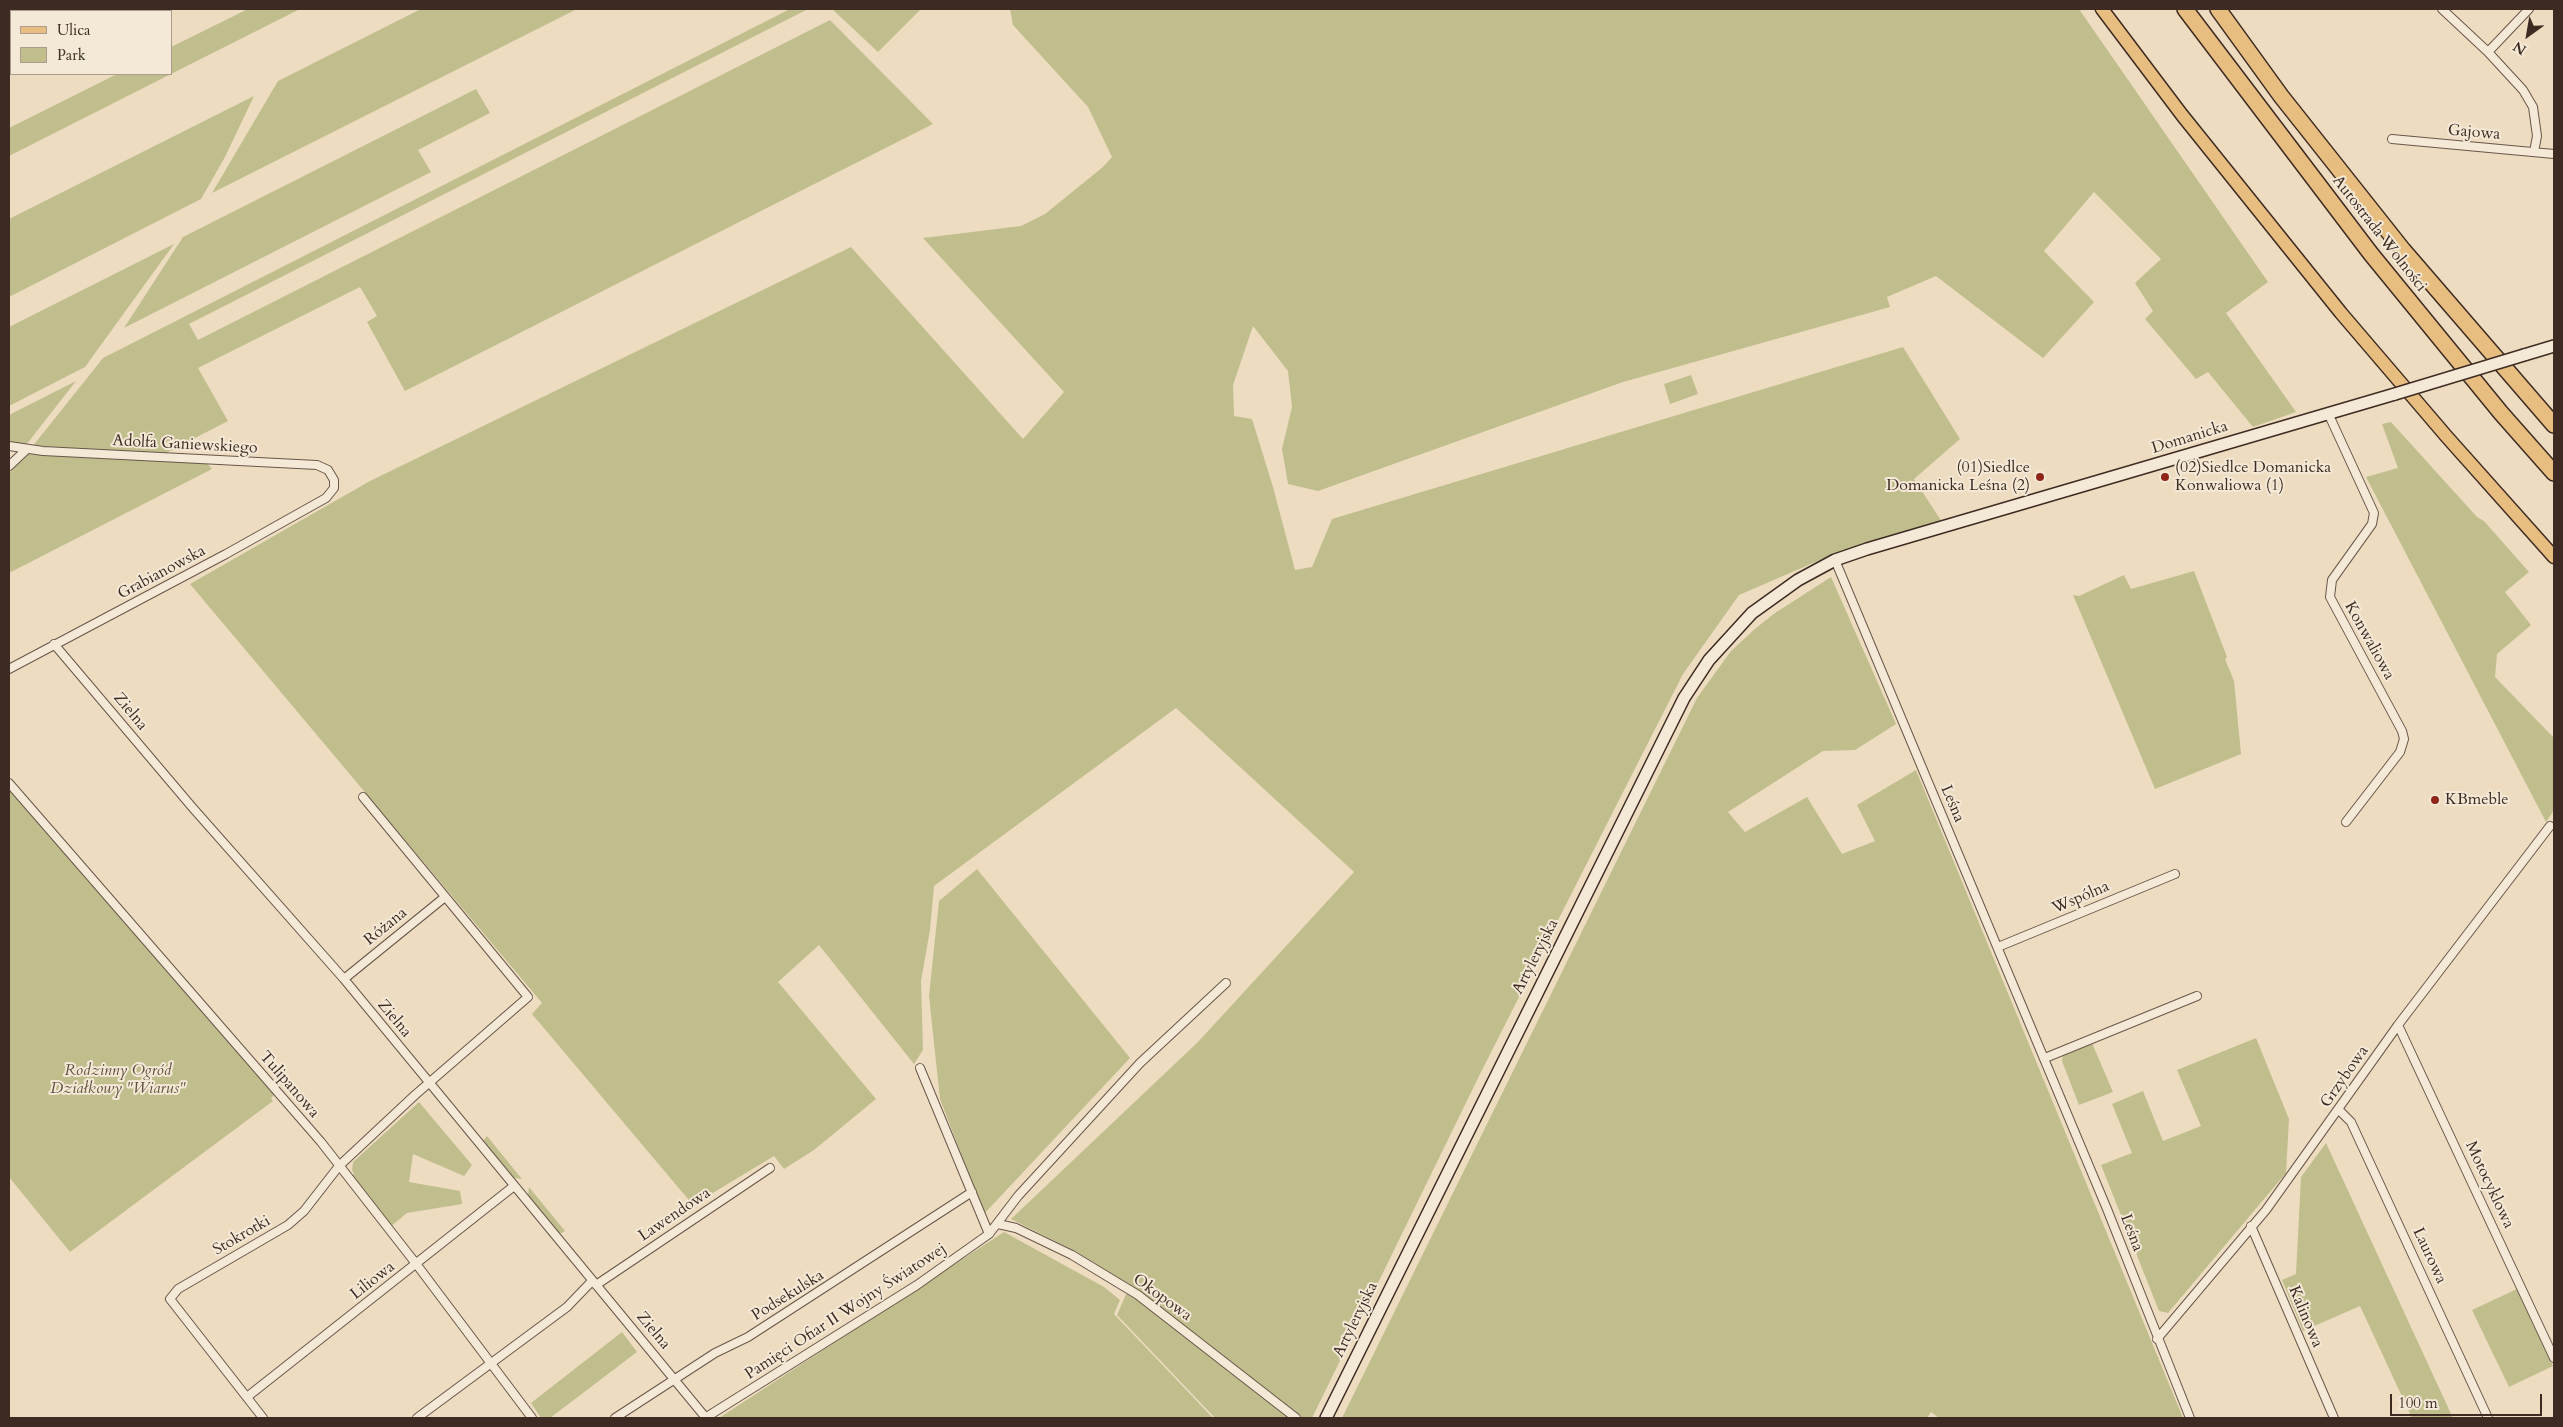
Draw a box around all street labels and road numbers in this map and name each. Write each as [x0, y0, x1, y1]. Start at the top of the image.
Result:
street label: Gajowa [2447, 121, 2501, 145]
street label: Autostrada Wolności [2328, 172, 2430, 296]
street label: Domanicka [2150, 417, 2230, 459]
street label: Adolfa Ganiewskiego [112, 432, 258, 458]
street label: Grabianowska [115, 542, 209, 604]
street label: Konwaliowa [2340, 599, 2398, 683]
street label: Zielna [109, 689, 151, 735]
street label: Leśna [1936, 783, 1968, 825]
street label: Wspólna [2050, 877, 2112, 919]
street label: Różana [361, 904, 411, 950]
street label: Artyleryjska [1509, 916, 1563, 998]
street label: Zielna [373, 996, 415, 1042]
street label: Grzybowa [2317, 1042, 2373, 1112]
street label: Tulipanowa [255, 1048, 323, 1122]
street label: Motocyklowa [2460, 1138, 2518, 1232]
street label: Lawendowa [635, 1184, 715, 1246]
street label: Stokrotki [210, 1212, 274, 1260]
street label: Leśna [2115, 1212, 2147, 1254]
street label: Laurowa [2408, 1225, 2450, 1287]
street label: Pamięci Ofiar II Wojny Światowej [742, 1240, 950, 1384]
street label: Liliowa [347, 1258, 399, 1304]
street label: Podsekulska [748, 1266, 828, 1326]
street label: Okopowa [1129, 1270, 1195, 1326]
street label: Artyleryjska [1329, 1279, 1383, 1361]
street label: Kalinowa [2283, 1283, 2327, 1351]
street label: Zielna [632, 1308, 674, 1354]

